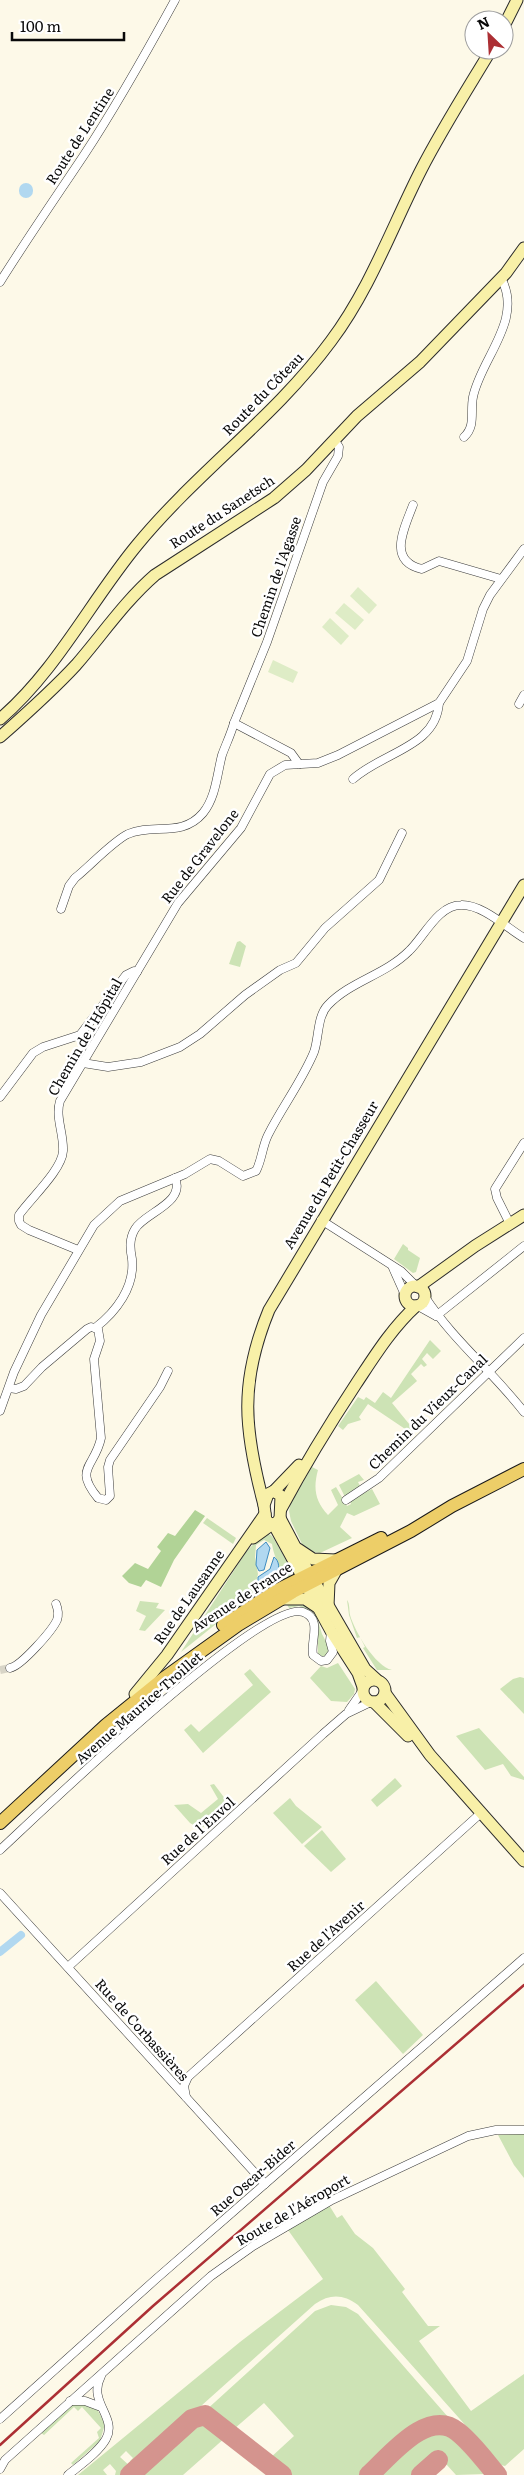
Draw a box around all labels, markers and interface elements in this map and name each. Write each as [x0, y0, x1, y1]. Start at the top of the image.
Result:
scale bar [12, 10, 125, 42]
north arrow [464, 10, 514, 60]
text: N [474, 11, 493, 34]
text: 100 m [20, 14, 61, 37]
street label: Route de Lentine [40, 83, 118, 188]
street label: Route du Côteau [217, 347, 307, 439]
street label: Route du Sanetsch [165, 470, 278, 553]
street label: Chemin de l'Agasse [245, 513, 305, 640]
street label: Rue de Gravelone [156, 804, 243, 907]
street label: Chemin de l'Hôpital [42, 974, 126, 1099]
street label: Avenue du Petit-Chasseur [278, 1096, 383, 1252]
street label: Chemin du Vieux-Canal [363, 1349, 492, 1474]
street label: Rue de Lausanne [148, 1545, 228, 1648]
street label: Avenue de France [187, 1556, 296, 1636]
street label: Avenue Maurice-Troillet [70, 1646, 206, 1768]
street label: Rue de l'Envol [156, 1791, 239, 1869]
street label: Rue de l'Avenir [282, 1895, 369, 1976]
street label: Rue de Corbassières [91, 1974, 194, 2085]
street label: Rue Oscar-Bider [205, 2134, 300, 2220]
street label: Route de l'Aéroport [232, 2168, 353, 2250]

